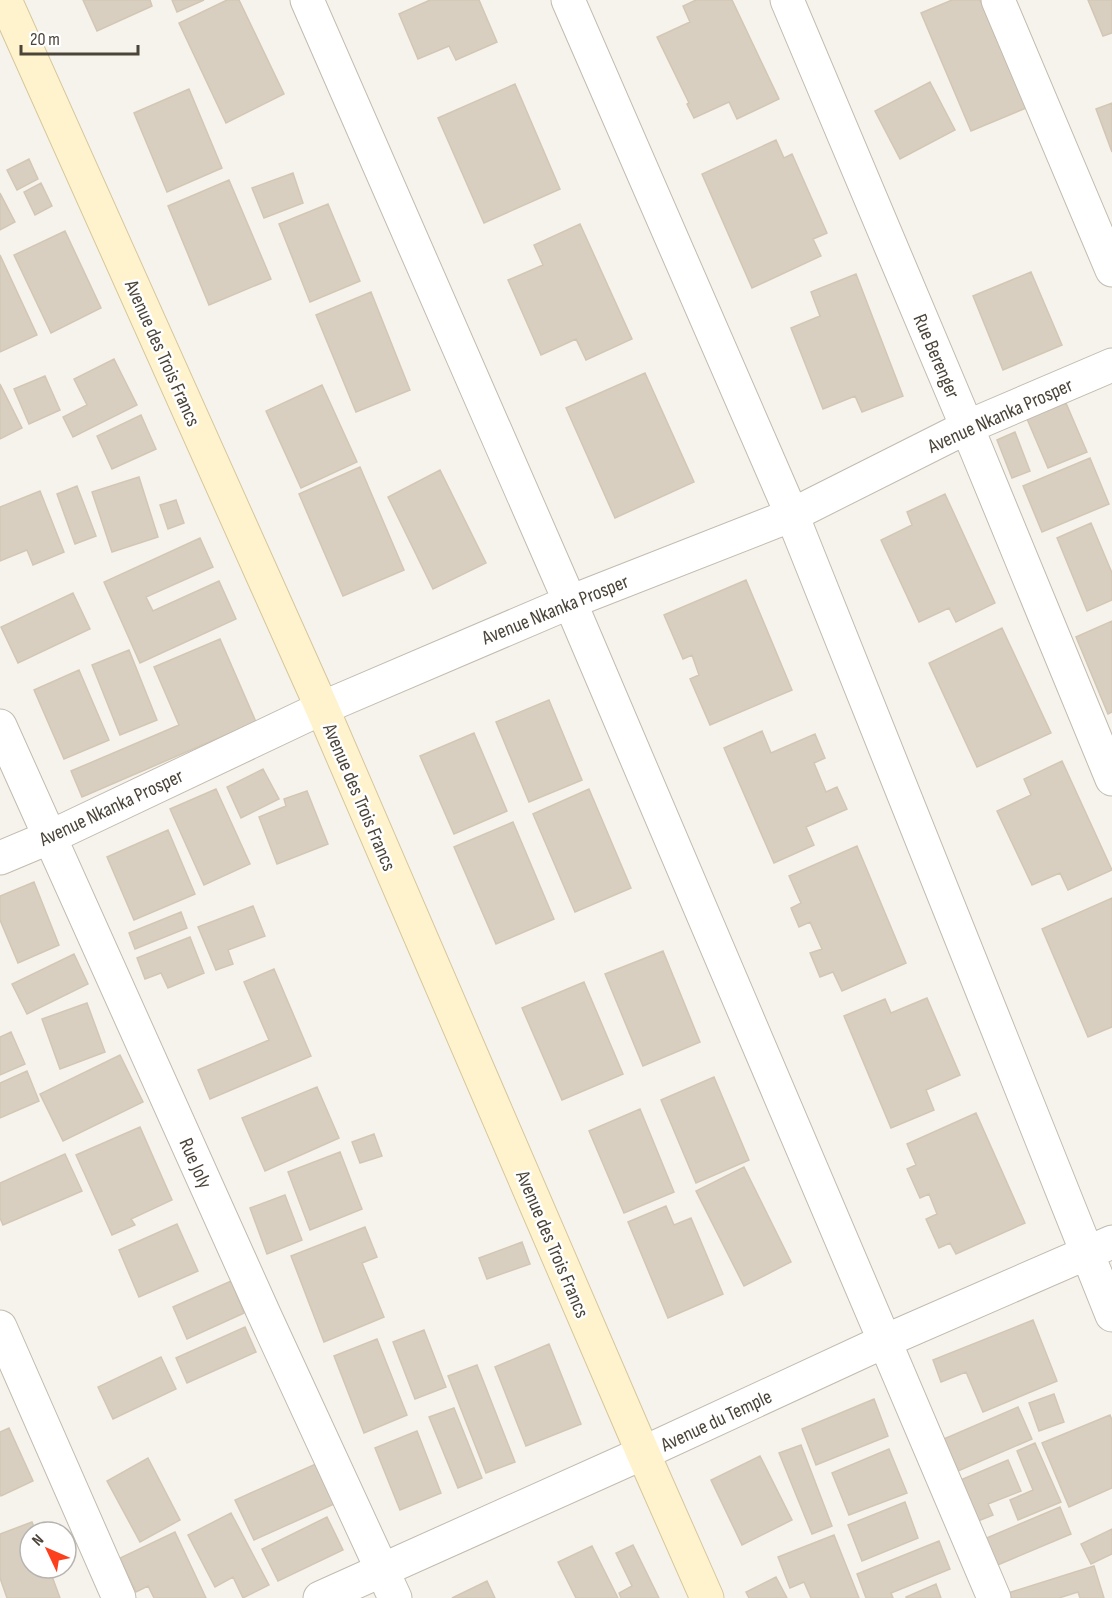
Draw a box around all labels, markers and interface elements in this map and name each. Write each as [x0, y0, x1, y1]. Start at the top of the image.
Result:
scale bar [21, 18, 138, 56]
text: 20 m [30, 29, 60, 50]
street label: Avenue des Trois Francs [119, 276, 205, 430]
street label: Rue Berenger [908, 311, 965, 402]
street label: Avenue Nkanka Prosper [923, 373, 1077, 459]
street label: Avenue Nkanka Prosper [478, 569, 632, 651]
street label: Avenue des Trois Francs [317, 719, 401, 875]
street label: Avenue Nkanka Prosper [35, 764, 187, 852]
street label: Rue Joly [173, 1134, 217, 1193]
street label: Avenue des Trois Francs [510, 1166, 594, 1322]
street label: Avenue du Temple [656, 1385, 776, 1457]
north arrow [18, 1520, 78, 1580]
text: N [28, 1531, 48, 1550]

